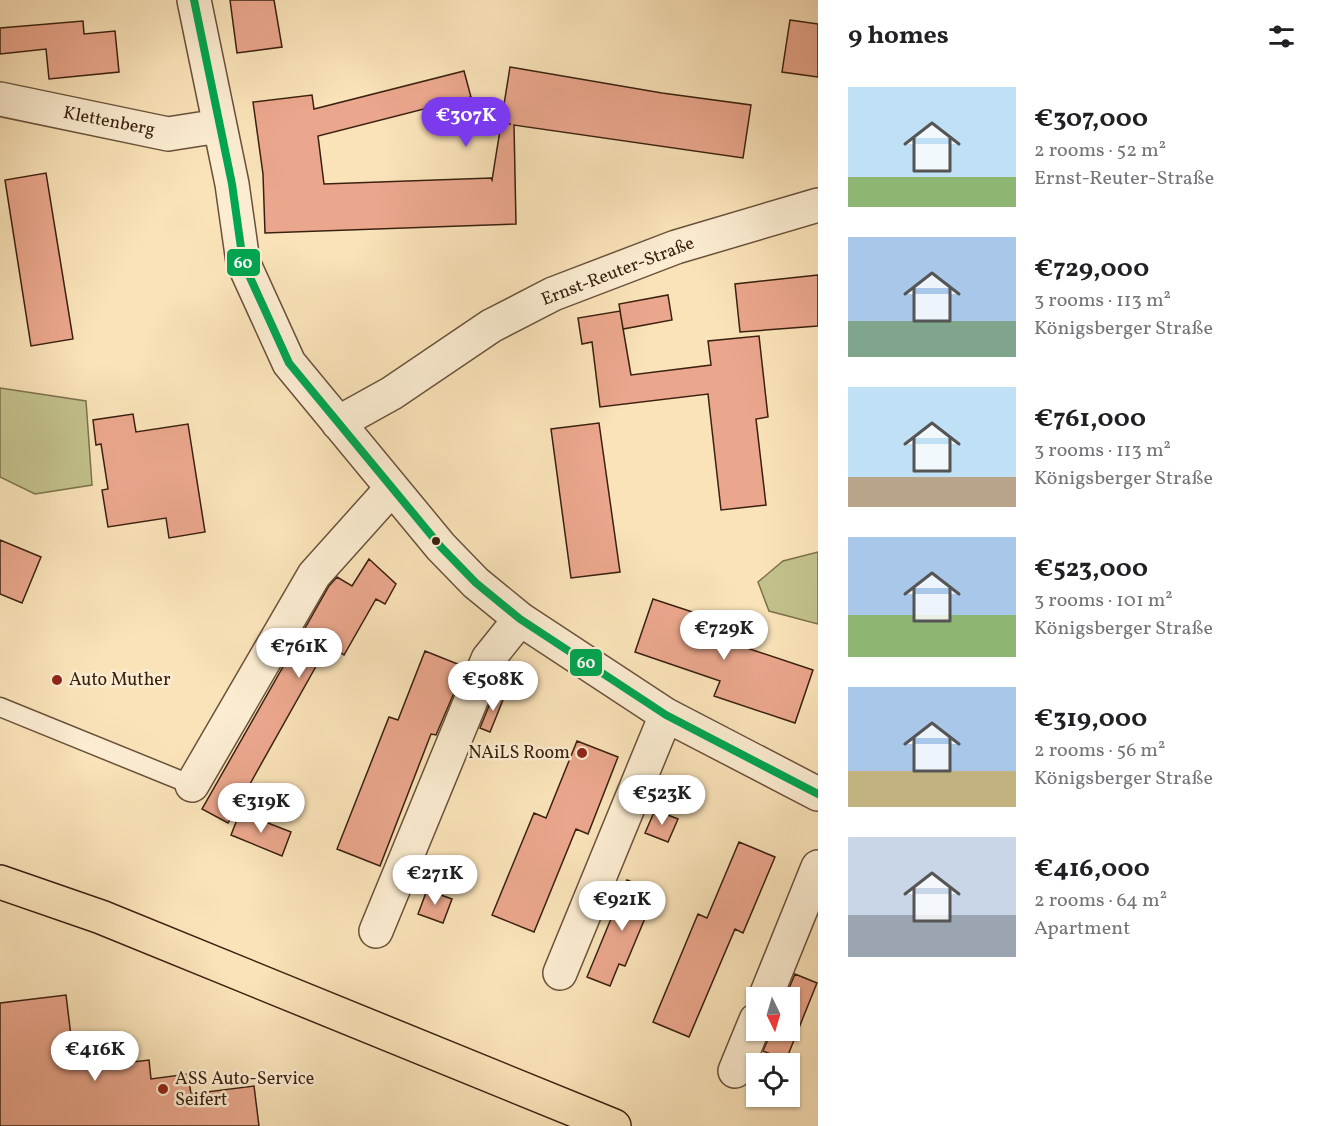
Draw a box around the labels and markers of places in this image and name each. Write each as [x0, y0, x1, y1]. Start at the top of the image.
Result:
pin: €307K [424, 97, 508, 148]
unlabelled marker [430, 535, 442, 547]
pin: €729K [682, 610, 766, 661]
pin: €761K [257, 628, 341, 679]
pin: €508K [451, 661, 535, 712]
place label: Auto Muther [69, 668, 171, 693]
marker: Auto Muther [50, 673, 64, 687]
place label: NAiLS Room [468, 741, 570, 766]
marker: NAiLS Room [575, 746, 589, 760]
pin: €523K [620, 775, 704, 826]
pin: €319K [219, 783, 303, 834]
pin: €271K [393, 855, 477, 906]
pin: €921K [580, 881, 664, 932]
pin: €416K [53, 1031, 137, 1082]
place label: ASS Auto-Service Seifert [175, 1067, 314, 1113]
marker: ASS Auto-Service Seifert [156, 1082, 170, 1096]

